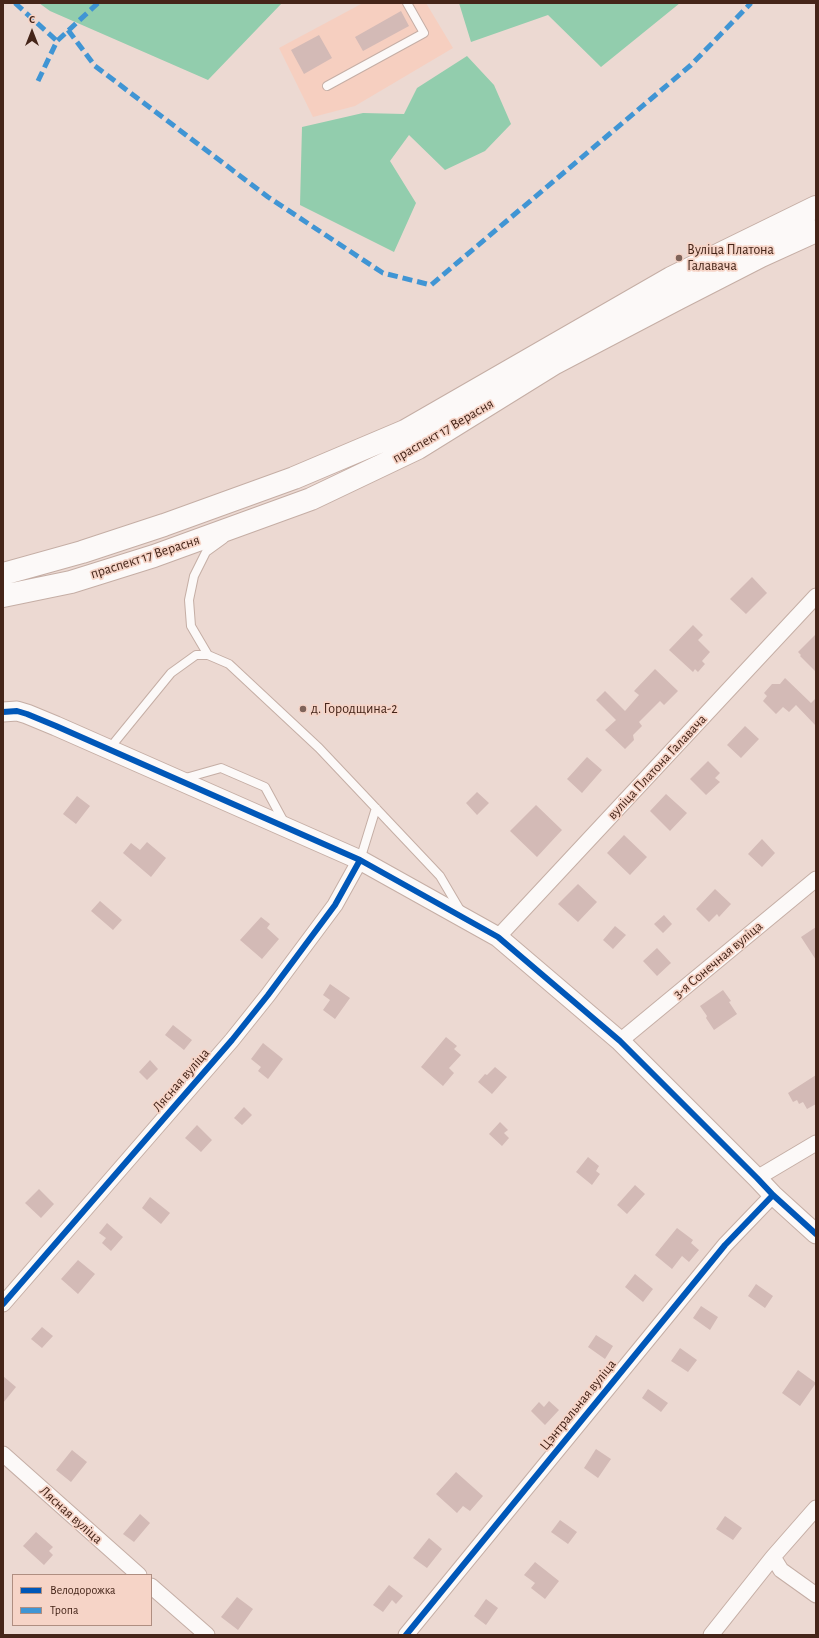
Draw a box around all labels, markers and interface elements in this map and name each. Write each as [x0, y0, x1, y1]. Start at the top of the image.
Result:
north arrow [12, 12, 52, 52]
text: С [29, 14, 35, 25]
place label: Вуліца Платона Галавача [687, 242, 774, 274]
marker: Вуліца Платона Галавача [674, 253, 684, 263]
street label: праспект 17 Верасня [389, 395, 497, 467]
street label: праспект 17 Верасня [88, 531, 202, 583]
place label: д. Городщина-2 [311, 701, 398, 717]
marker: д. Городщина-2 [298, 704, 308, 714]
street label: вуліца Платона Галавача [604, 711, 710, 823]
street label: 3-я Сонечная вуліца [670, 918, 766, 1002]
street label: Лясная вуліца [149, 1045, 213, 1115]
street label: Цэнтральная вуліца [536, 1356, 620, 1454]
street label: Лясная вуліца [36, 1482, 106, 1548]
legend [12, 1574, 152, 1626]
text: Велодорожка [50, 1584, 116, 1596]
text: Тропа [50, 1604, 78, 1616]

